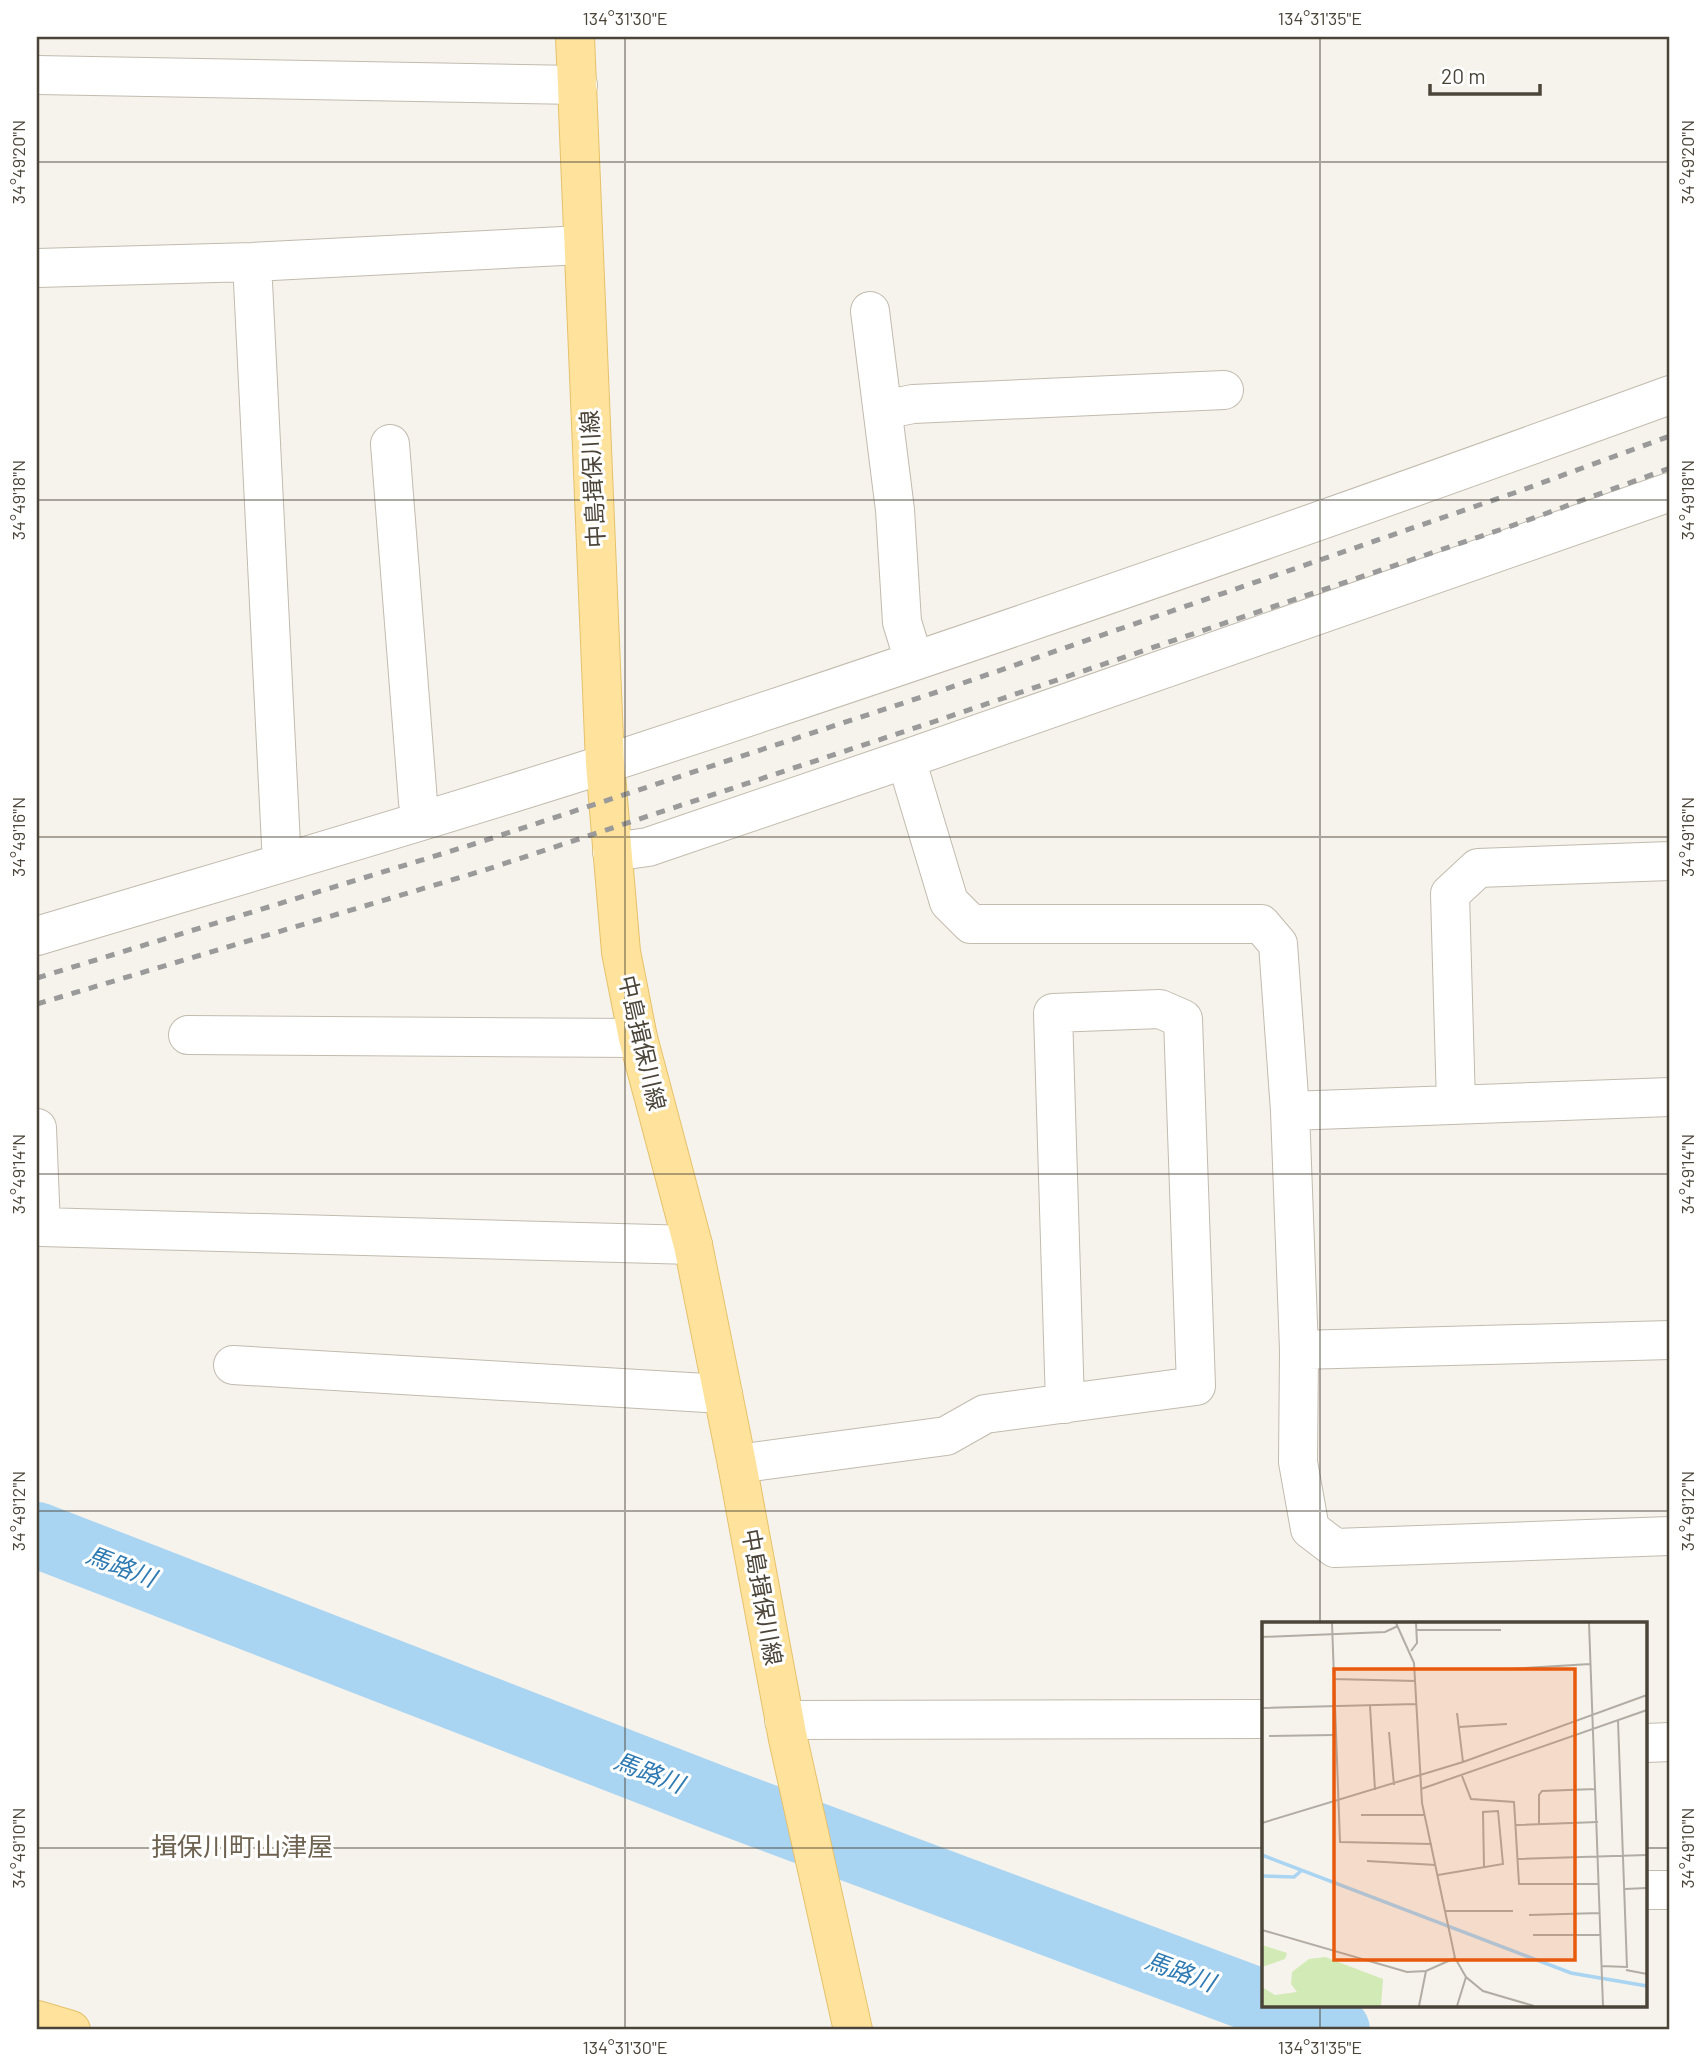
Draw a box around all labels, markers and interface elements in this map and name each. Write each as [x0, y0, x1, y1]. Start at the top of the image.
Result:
text: 134°31'30"E [582, 7, 668, 29]
text: 134°31'35"E [1278, 7, 1362, 29]
scale bar [1430, 52, 1541, 96]
text: 20 m [1441, 63, 1486, 88]
text: 34°49'20"N [7, 120, 29, 204]
text: 34°49'20"N [1676, 120, 1698, 204]
street label: 中島揖保川線 [574, 409, 610, 549]
text: 34°49'18"N [7, 460, 29, 540]
text: 34°49'18"N [1676, 460, 1698, 540]
text: 34°49'16"N [7, 797, 29, 877]
text: 34°49'16"N [1676, 797, 1698, 877]
street label: 中島揖保川線 [614, 972, 672, 1113]
text: 34°49'14"N [7, 1134, 29, 1214]
text: 34°49'14"N [1676, 1134, 1698, 1214]
text: 34°49'12"N [7, 1471, 29, 1551]
text: 34°49'12"N [1676, 1471, 1698, 1551]
street label: 中島揖保川線 [737, 1526, 789, 1667]
water label: 馬路川 [83, 1539, 163, 1593]
inset map [1262, 1622, 1648, 2008]
water label: 馬路川 [611, 1745, 691, 1799]
text: 34°49'10"N [7, 1807, 29, 1889]
text: 34°49'10"N [1676, 1807, 1698, 1889]
district label: 揖保川町山津屋 [151, 1830, 333, 1861]
water label: 馬路川 [1142, 1945, 1222, 1998]
text: 134°31'30"E [582, 2036, 668, 2058]
text: 134°31'35"E [1278, 2036, 1362, 2058]

